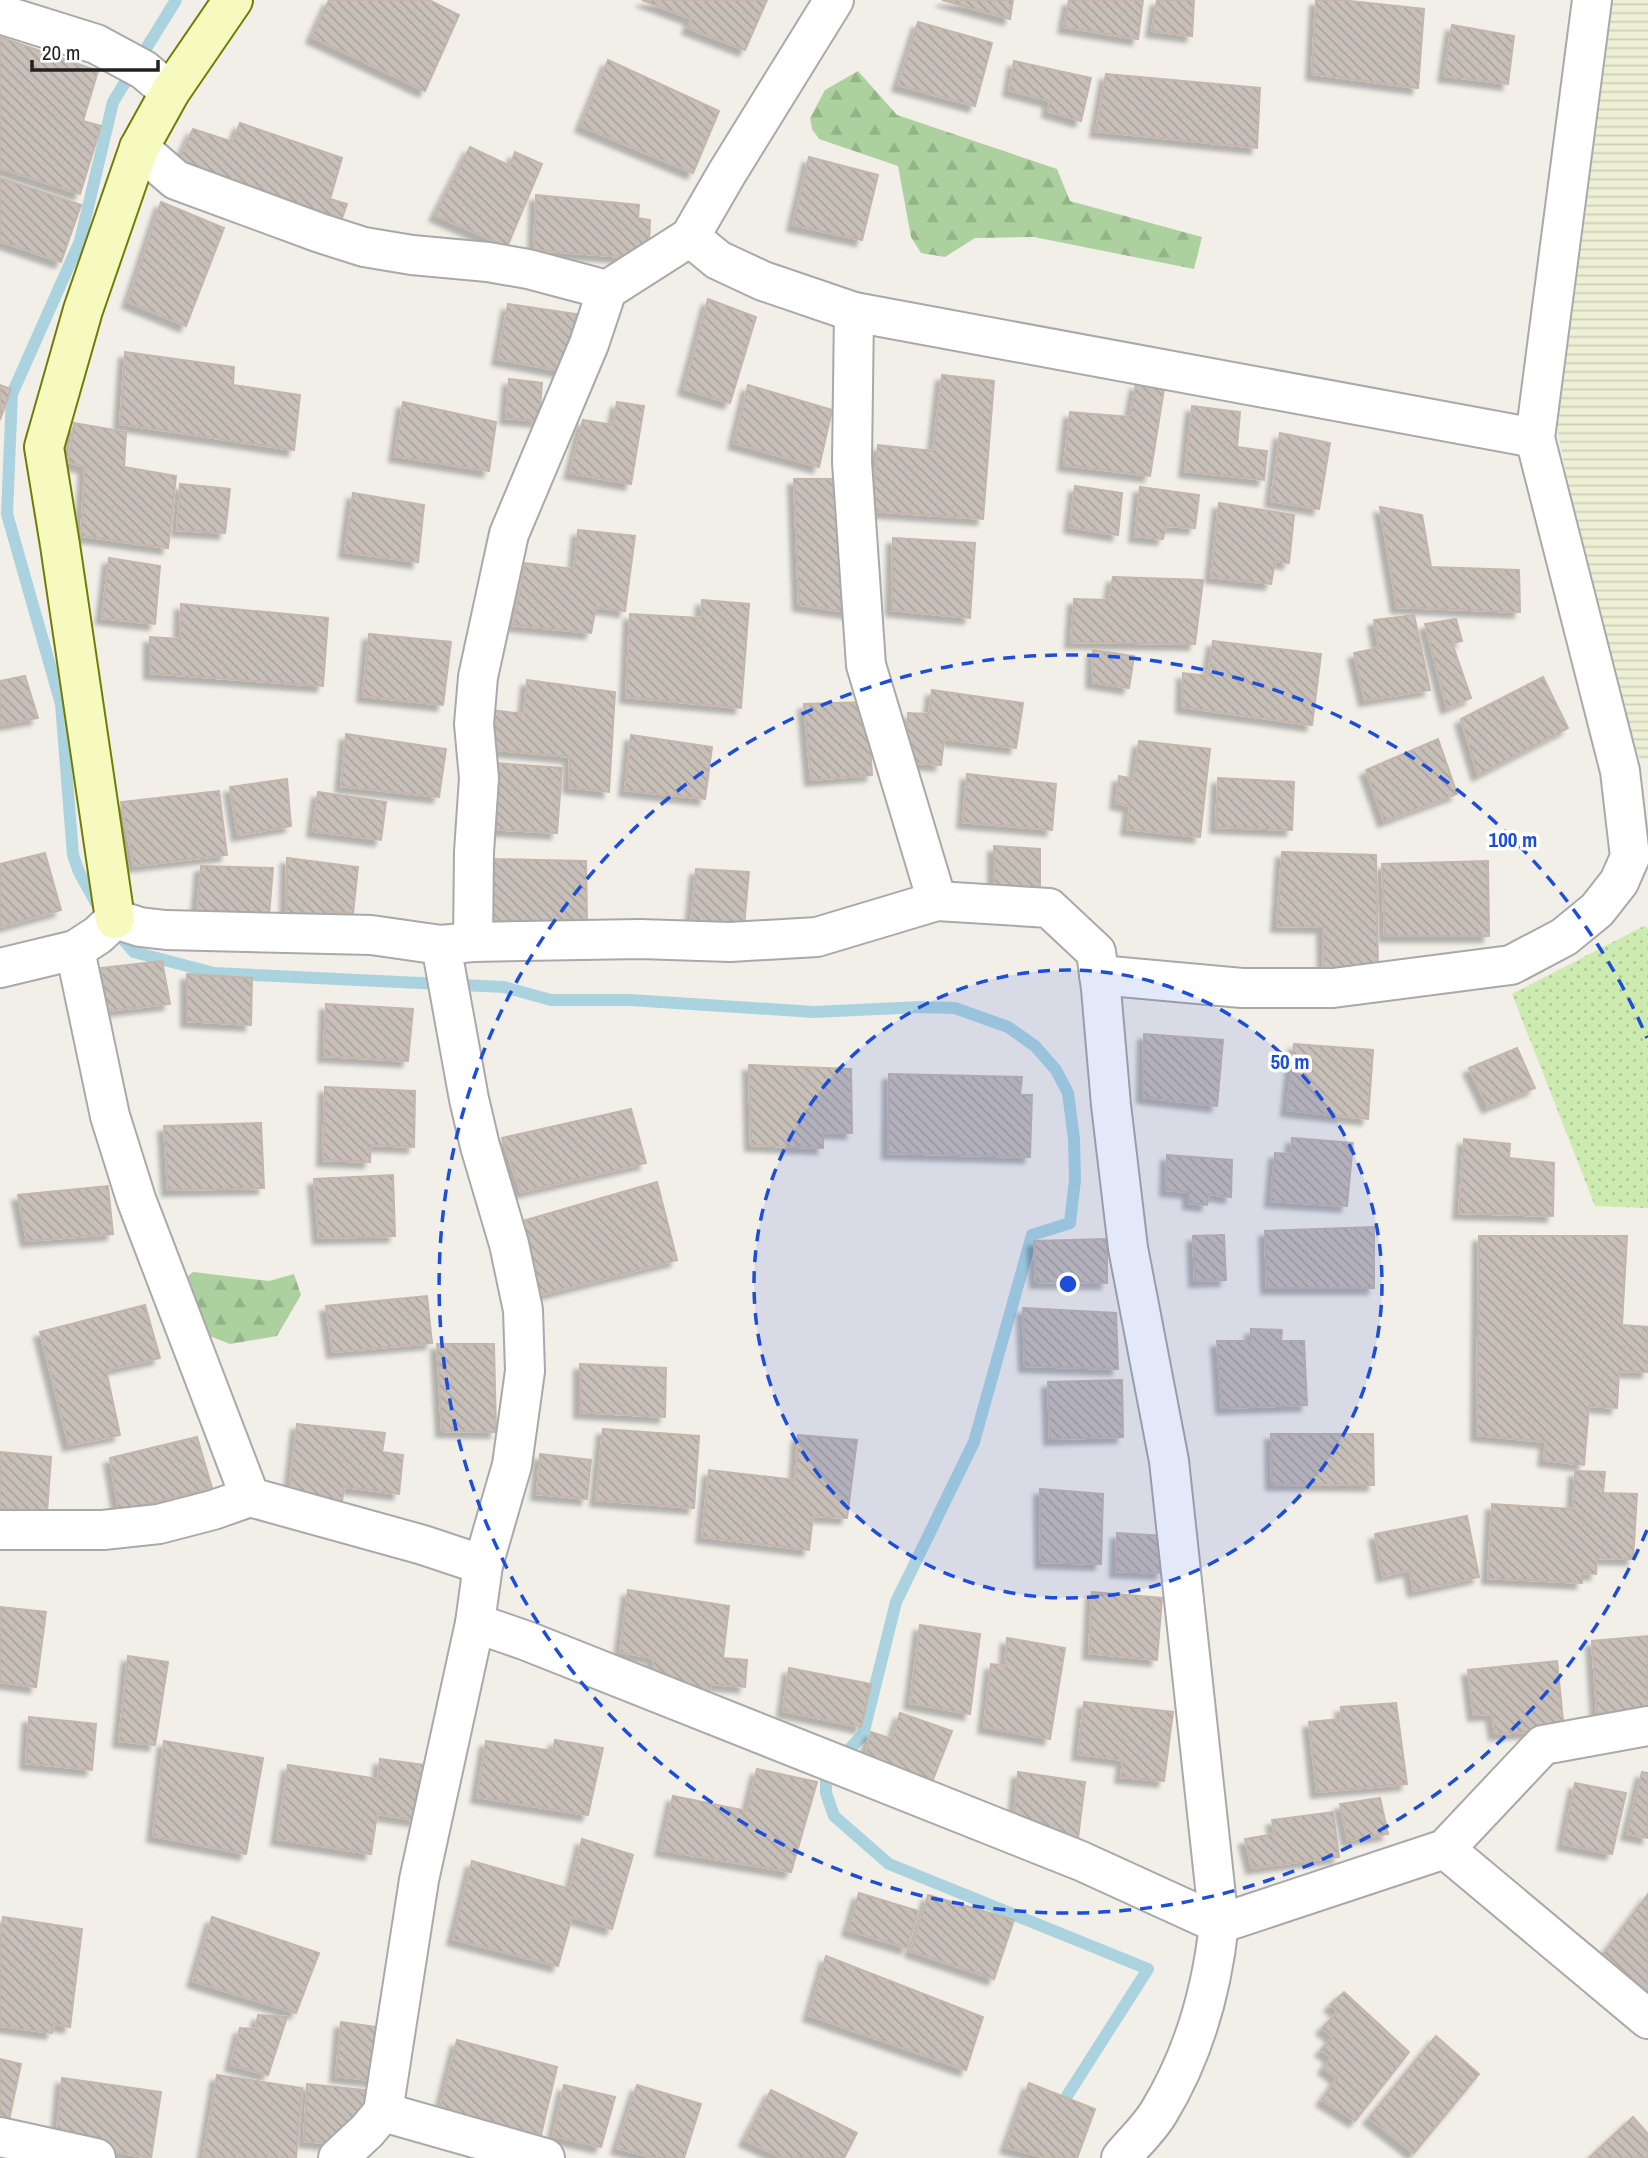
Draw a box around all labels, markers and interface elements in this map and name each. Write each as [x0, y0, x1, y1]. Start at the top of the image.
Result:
scale bar [32, 28, 158, 72]
text: 20 m [42, 38, 80, 67]
text: 100 m [1489, 825, 1537, 854]
text: 50 m [1270, 1047, 1310, 1076]
centre of rings [1056, 1272, 1080, 1296]

